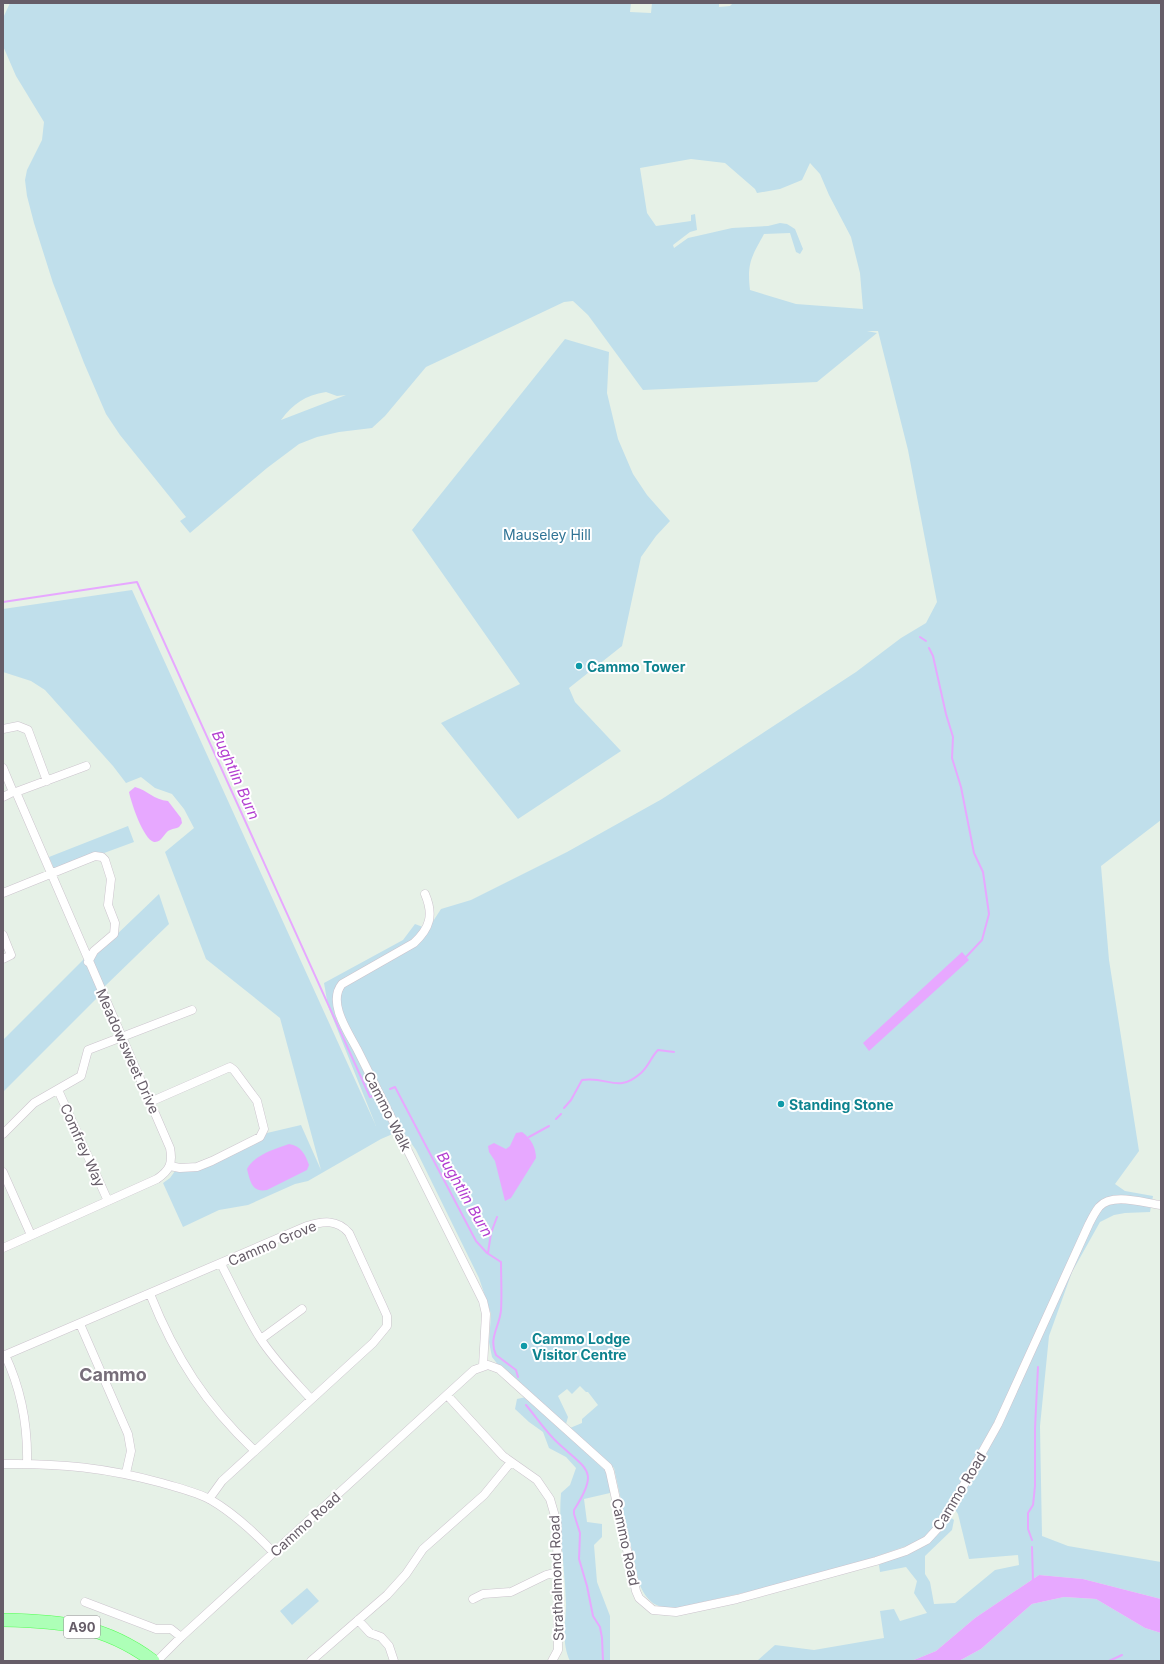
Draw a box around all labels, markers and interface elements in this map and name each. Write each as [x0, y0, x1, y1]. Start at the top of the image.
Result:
park label: Mauseley Hill [503, 526, 591, 543]
place label: Cammo Tower [587, 658, 686, 675]
marker: Cammo Tower [574, 661, 584, 671]
water label: Bughtlin Burn [208, 728, 264, 823]
street label: Meadowsweet Drive [93, 986, 163, 1116]
street label: Cammo Walk [361, 1068, 415, 1154]
place label: Standing Stone [789, 1096, 894, 1113]
marker: Standing Stone [776, 1099, 786, 1109]
street label: Comfrey Way [57, 1101, 109, 1189]
water label: Bughtlin Burn [433, 1148, 497, 1240]
street label: Cammo Grove [225, 1217, 319, 1269]
place label: Cammo Lodge Visitor Centre [532, 1330, 630, 1363]
marker: Cammo Lodge Visitor Centre [519, 1341, 529, 1351]
district label: Cammo [79, 1364, 147, 1385]
street label: Cammo Road [929, 1449, 989, 1533]
street label: Cammo Road [266, 1488, 344, 1560]
street label: Cammo Road [608, 1497, 644, 1587]
street label: Strathalmond Road [545, 1515, 567, 1641]
road number: A90 [64, 1616, 100, 1638]

